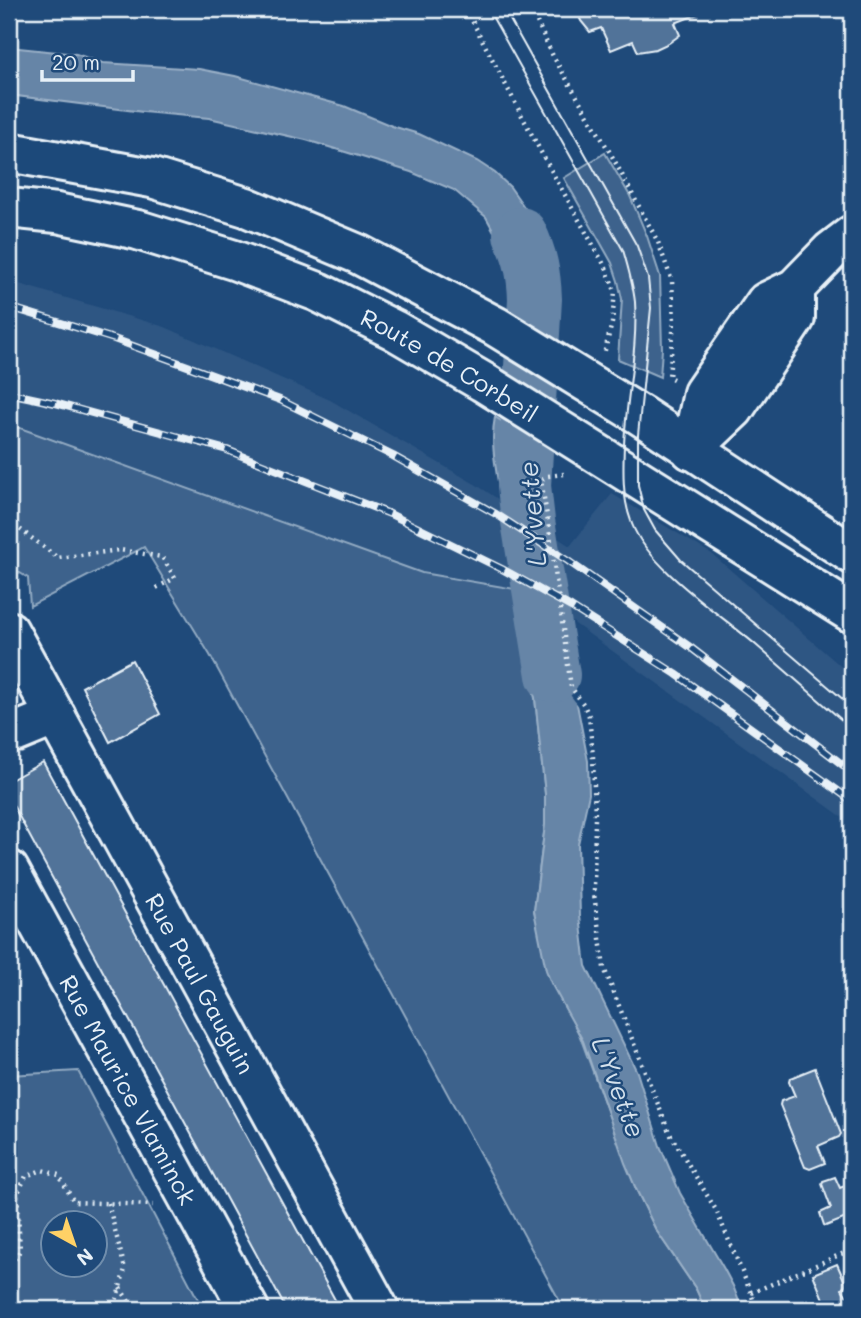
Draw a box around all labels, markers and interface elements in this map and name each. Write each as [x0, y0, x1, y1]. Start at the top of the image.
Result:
scale bar [42, 38, 133, 82]
text: 20 m [52, 48, 100, 75]
street label: Route de Corbeil [356, 301, 544, 428]
water label: L'Yvette [510, 460, 554, 568]
street label: Rue Paul Gauguin [139, 887, 263, 1079]
street label: Rue Maurice Vlaminck [54, 969, 204, 1210]
water label: L'Yvette [584, 1032, 654, 1142]
north arrow [38, 1210, 108, 1280]
text: N [72, 1243, 99, 1272]

